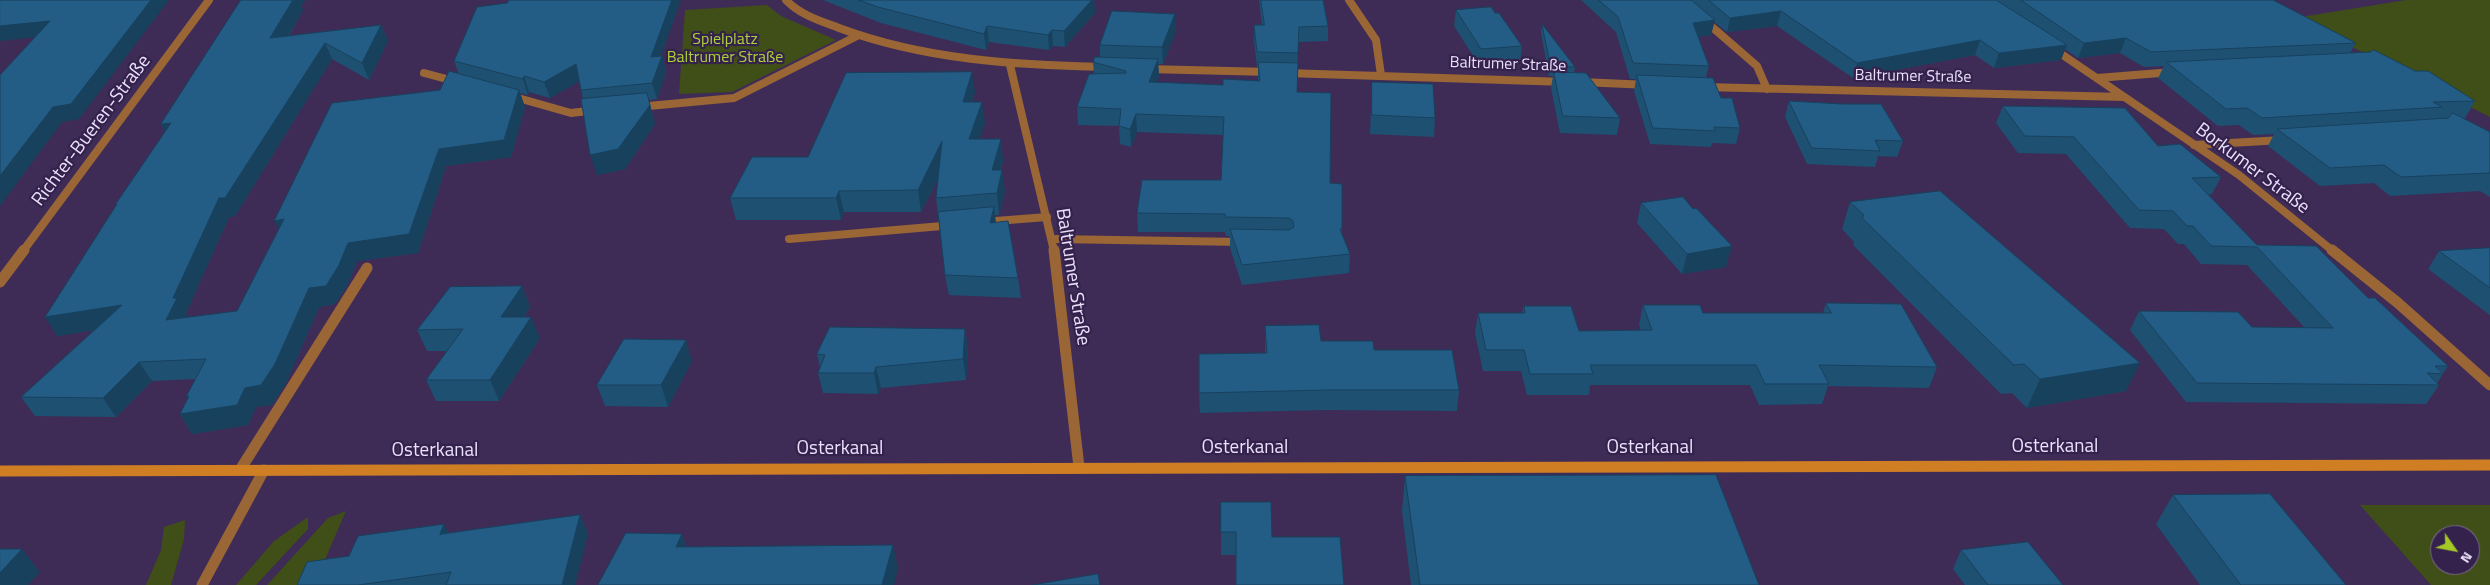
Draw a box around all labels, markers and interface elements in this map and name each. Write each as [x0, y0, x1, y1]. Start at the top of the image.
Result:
park label: Spielplatz Baltrumer Straße [667, 30, 783, 68]
street label: Richter-Bueren-Straße [28, 51, 156, 211]
street label: Baltrumer Straße [1449, 53, 1567, 77]
street label: Baltrumer Straße [1854, 66, 1972, 88]
street label: Borkumer Straße [2190, 119, 2314, 219]
street label: Baltrumer Straße [1050, 207, 1094, 347]
street label: Osterkanal [2012, 436, 2098, 458]
street label: Osterkanal [1202, 437, 1288, 459]
street label: Osterkanal [1607, 437, 1693, 459]
street label: Osterkanal [797, 438, 883, 460]
street label: Osterkanal [392, 440, 478, 462]
north arrow [2430, 525, 2480, 575]
text: N [2456, 548, 2479, 568]

